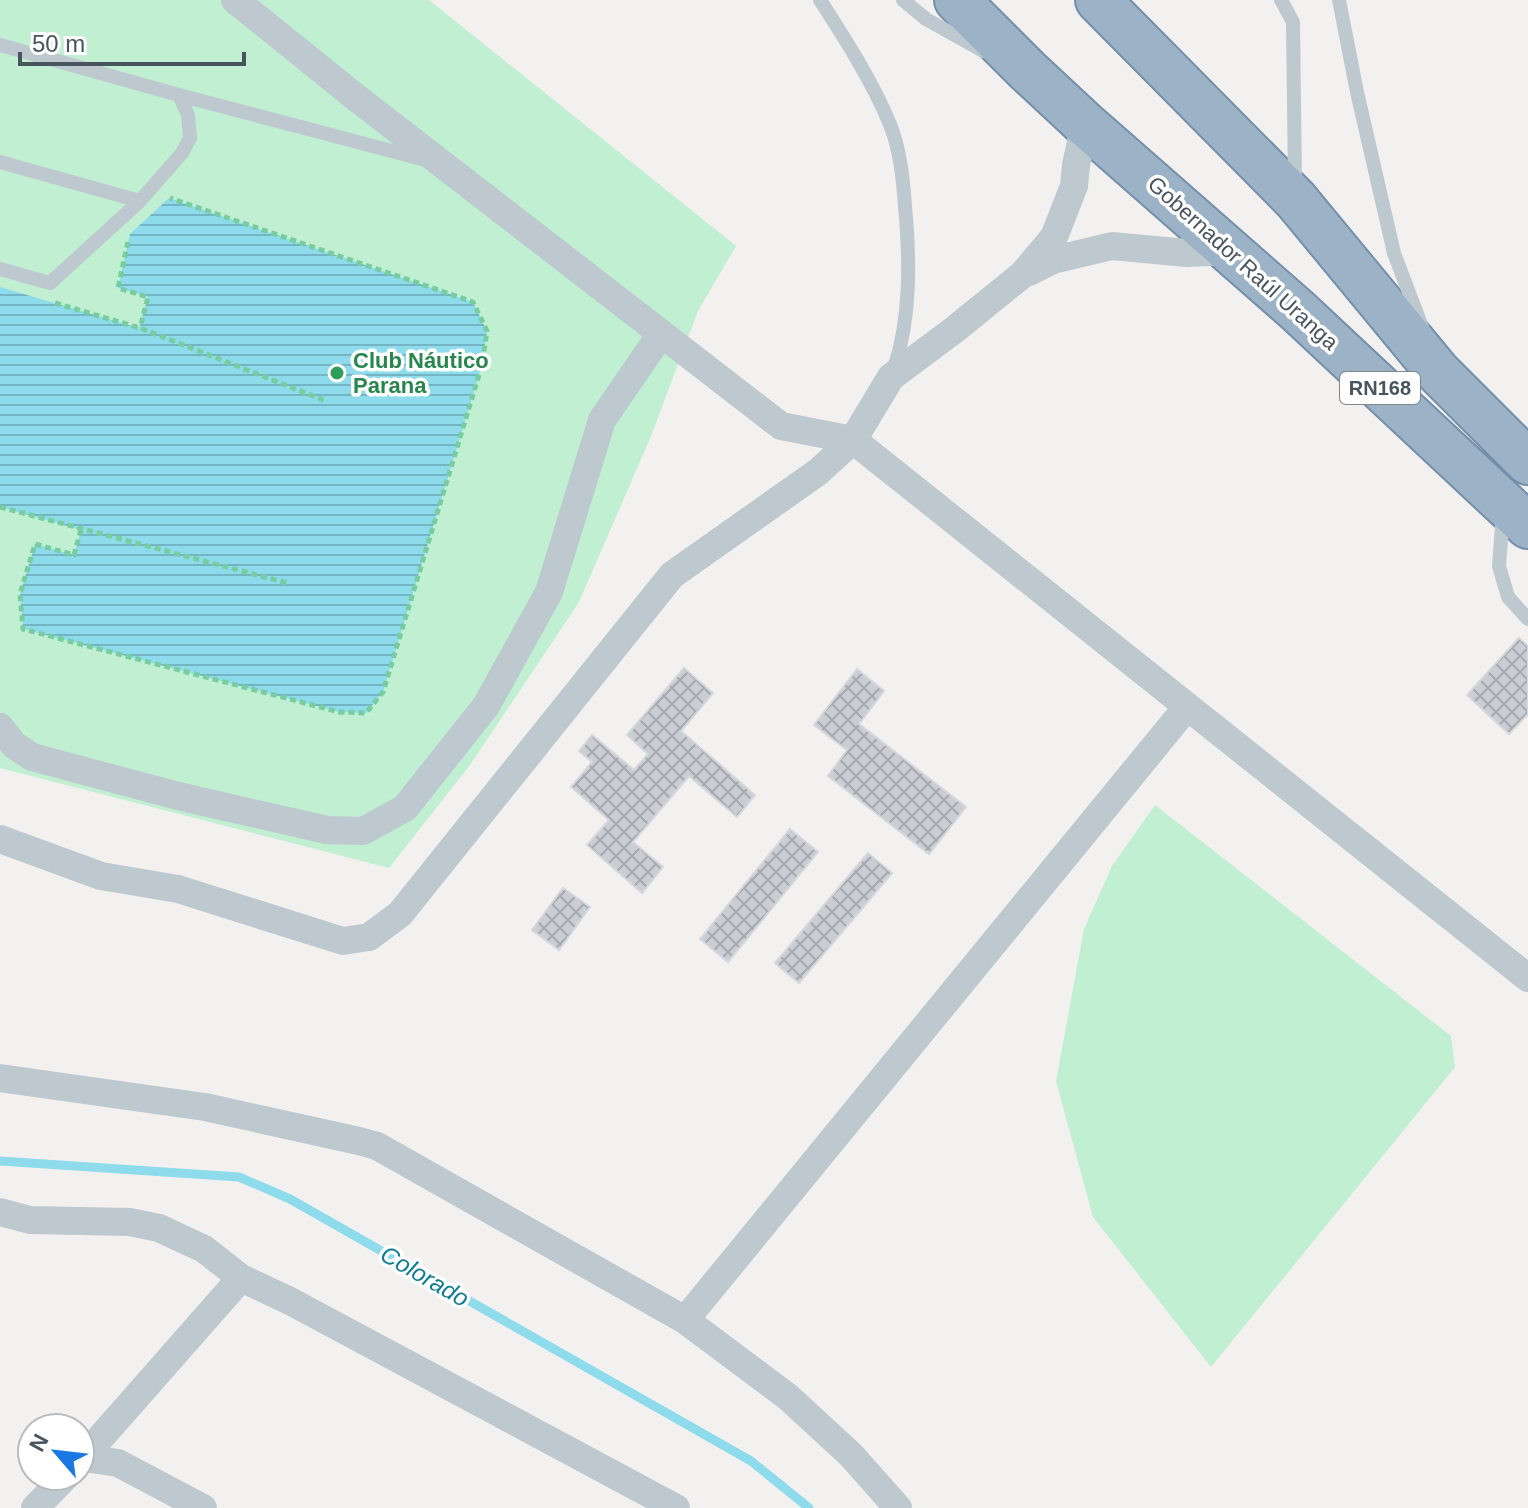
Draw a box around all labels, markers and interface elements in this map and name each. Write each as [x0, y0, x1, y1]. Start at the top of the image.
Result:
scale bar [20, 16, 244, 66]
text: 50 m [32, 30, 85, 57]
street label: Gobernador Raúl Uranga [1143, 171, 1344, 355]
place label: Club Náutico Parana [353, 348, 489, 398]
marker: Club Náutico Parana [328, 364, 346, 382]
road number: RN168 [1340, 372, 1420, 404]
water label: Colorado [376, 1240, 474, 1312]
north arrow [16, 1412, 96, 1492]
text: N [24, 1430, 54, 1456]

